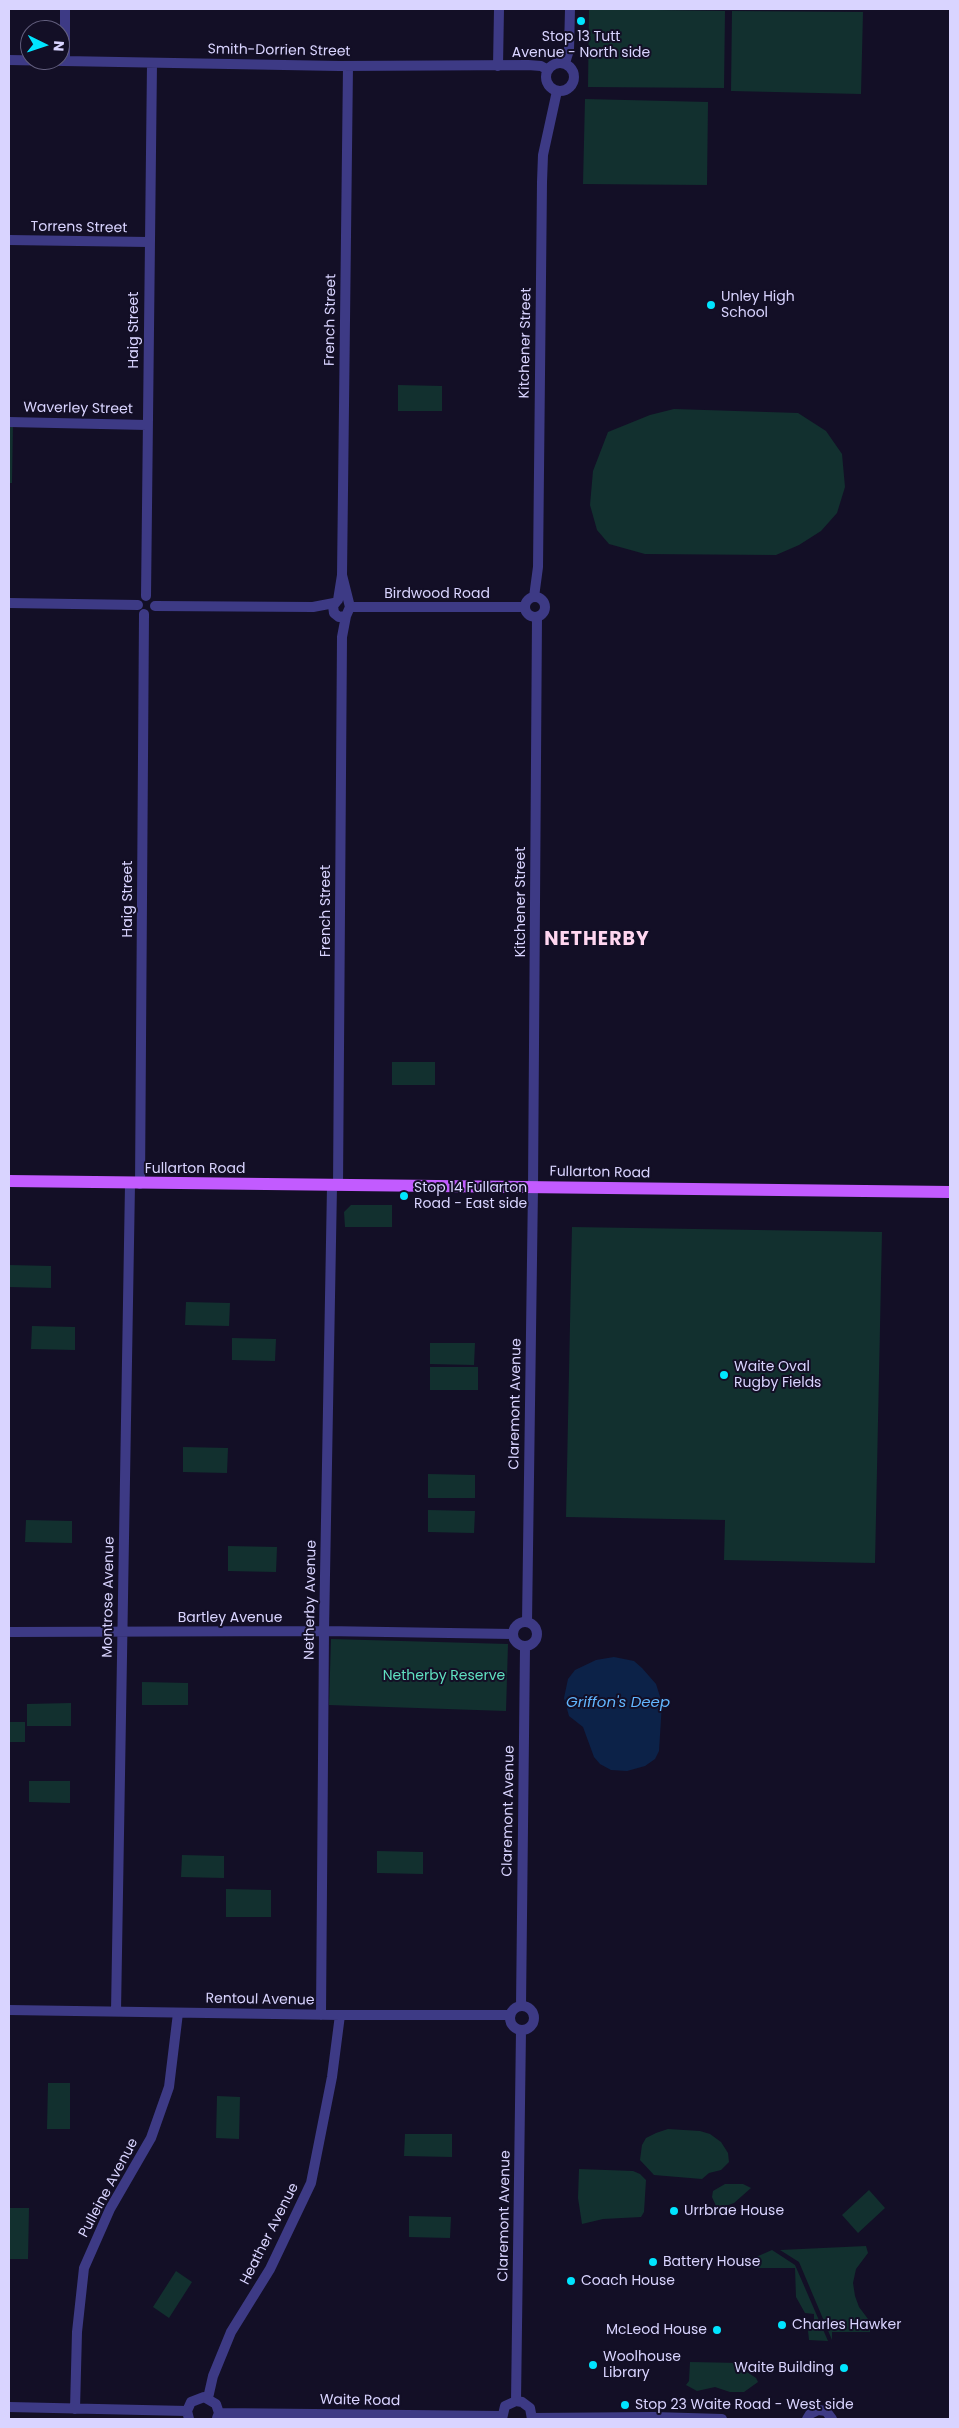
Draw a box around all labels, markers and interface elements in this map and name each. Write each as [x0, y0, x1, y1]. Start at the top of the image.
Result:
marker: Stop 13 Tutt Avenue - North side [575, 15, 587, 27]
north arrow [20, 20, 70, 70]
place label: Stop 13 Tutt Avenue - North side [512, 29, 650, 62]
text: N [49, 40, 69, 52]
street label: Smith-Dorrien Street [207, 41, 351, 61]
street label: Torrens Street [31, 219, 127, 237]
street label: French Street [322, 274, 340, 366]
street label: Kitchener Street [517, 288, 535, 398]
place label: Unley High School [721, 289, 795, 322]
street label: Haig Street [126, 292, 142, 368]
marker: Unley High School [705, 299, 717, 311]
street label: Waverley Street [23, 400, 133, 418]
street label: Birdwood Road [384, 586, 490, 602]
street label: Kitchener Street [513, 847, 529, 957]
street label: Haig Street [120, 861, 136, 937]
street label: French Street [318, 865, 334, 957]
district label: NETHERBY [543, 929, 651, 951]
street label: Fullarton Road [145, 1161, 245, 1177]
street label: Fullarton Road [549, 1164, 651, 1182]
place label: Stop 14 Fullarton Road - East side [414, 1180, 527, 1212]
marker: Stop 14 Fullarton Road - East side [398, 1190, 410, 1202]
street label: Claremont Avenue [506, 1338, 526, 1470]
place label: Waite Oval Rugby Fields [734, 1359, 821, 1391]
marker: Waite Oval Rugby Fields [718, 1369, 730, 1381]
street label: Montrose Avenue [100, 1536, 118, 1658]
street label: Netherby Avenue [302, 1540, 320, 1660]
street label: Bartley Avenue [178, 1610, 282, 1626]
park label: Netherby Reserve [383, 1668, 505, 1684]
water label: Griffon's Deep [566, 1694, 670, 1712]
street label: Claremont Avenue [499, 1745, 519, 1877]
street label: Rentoul Avenue [205, 1991, 315, 2009]
street label: Pulleine Avenue [76, 2135, 142, 2241]
street label: Claremont Avenue [495, 2150, 515, 2282]
street label: Heather Avenue [237, 2180, 303, 2288]
place label: Urrbrae House [684, 2203, 784, 2219]
marker: Urrbrae House [668, 2205, 680, 2217]
place label: Battery House [663, 2254, 760, 2270]
marker: Battery House [647, 2256, 659, 2268]
place label: Coach House [581, 2273, 675, 2289]
marker: Coach House [565, 2275, 577, 2287]
place label: Charles Hawker [792, 2317, 901, 2333]
marker: Charles Hawker [776, 2319, 788, 2331]
place label: McLeod House [606, 2322, 707, 2338]
marker: McLeod House [711, 2324, 723, 2336]
place label: Woolhouse Library [603, 2349, 681, 2382]
marker: Woolhouse Library [587, 2359, 599, 2371]
place label: Waite Building [734, 2360, 834, 2376]
marker: Waite Building [838, 2362, 850, 2374]
street label: Waite Road [320, 2392, 400, 2410]
place label: Stop 23 Waite Road - West side [635, 2397, 854, 2413]
marker: Stop 23 Waite Road - West side [619, 2399, 631, 2411]

